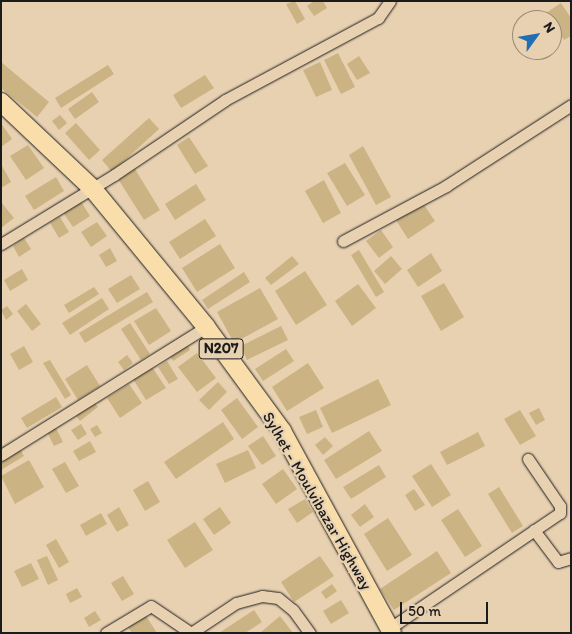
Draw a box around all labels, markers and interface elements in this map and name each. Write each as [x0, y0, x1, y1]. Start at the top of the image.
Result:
north arrow [512, 10, 562, 60]
text: N [540, 19, 559, 36]
road number: N207 [198, 336, 244, 362]
street label: Sylhet - Moulvibazar Highway [258, 409, 376, 593]
scale bar [402, 592, 490, 624]
text: 50 m [408, 602, 441, 620]

